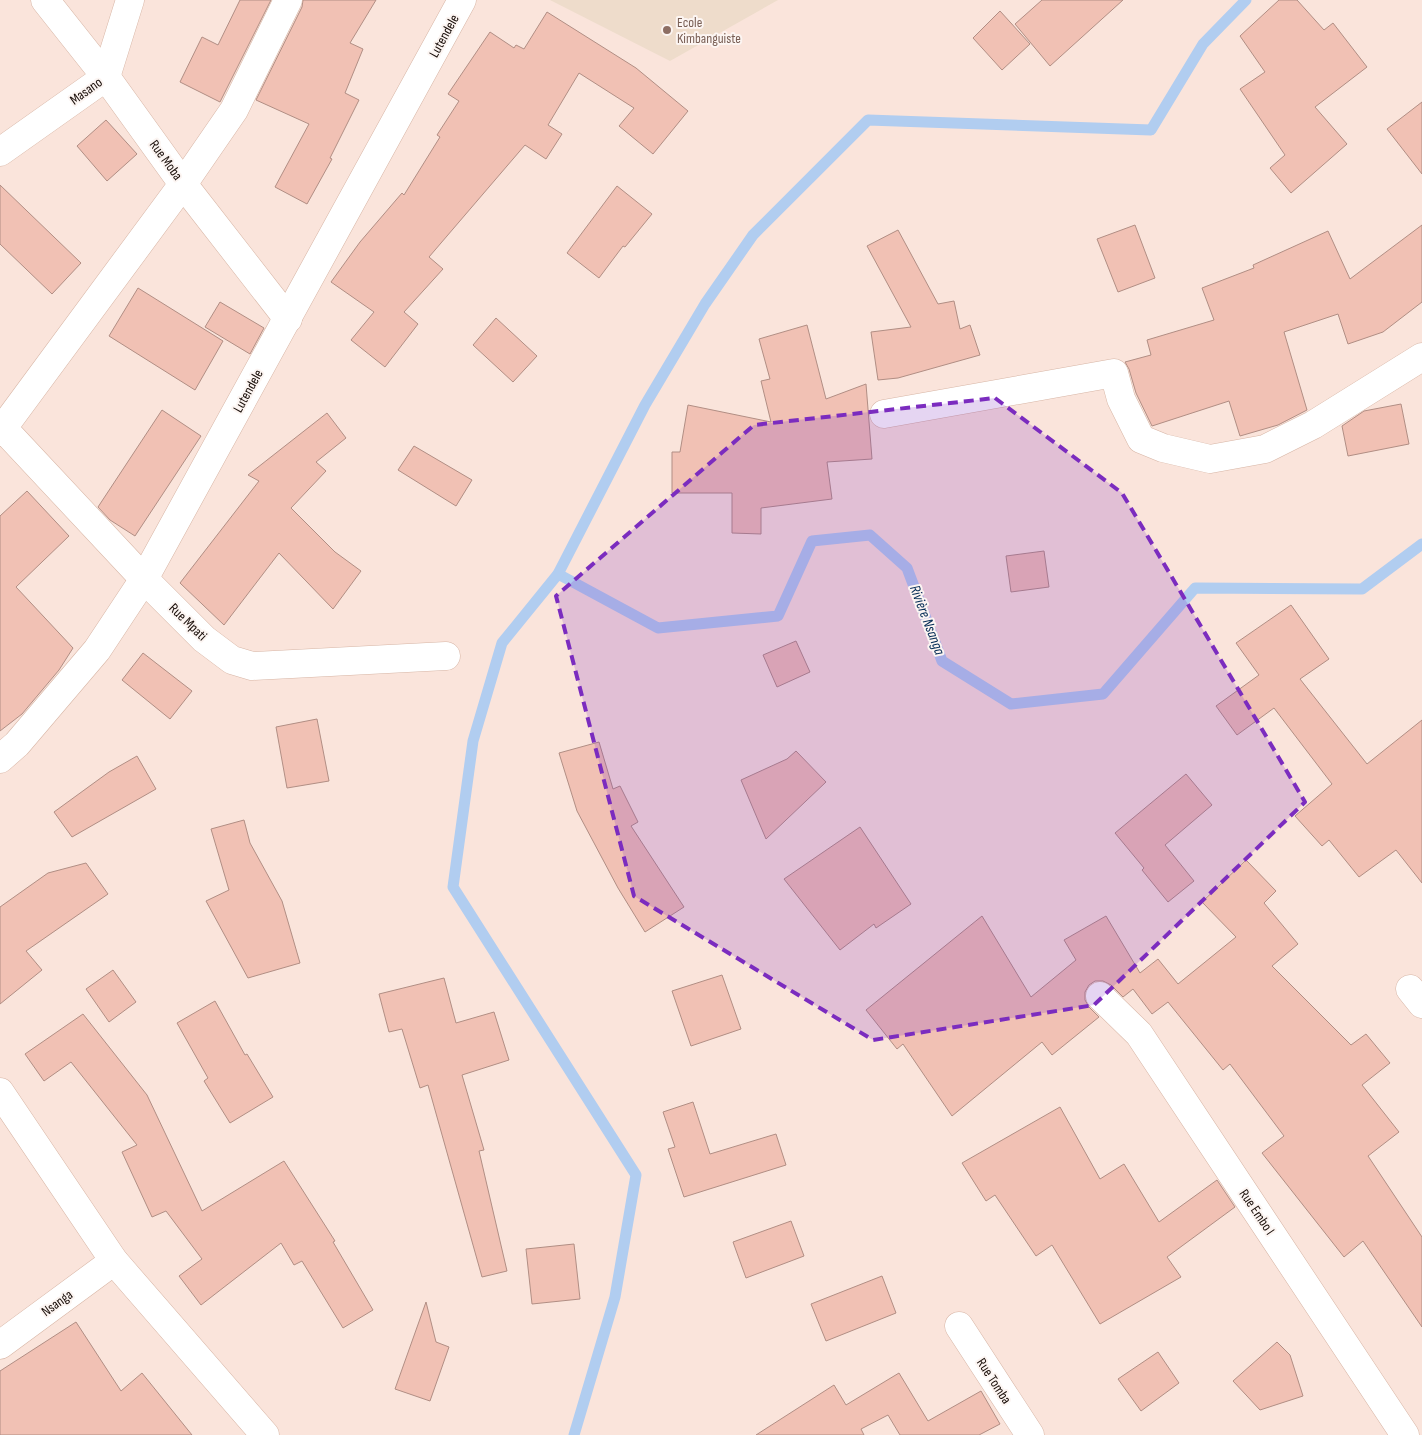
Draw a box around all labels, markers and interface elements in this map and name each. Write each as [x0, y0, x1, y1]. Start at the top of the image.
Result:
street label: Lutendele [425, 12, 463, 60]
place label: Ecole Kimbanguiste [677, 14, 741, 47]
marker: Ecole Kimbanguiste [661, 24, 673, 36]
street label: Masano [66, 73, 106, 108]
street label: Rue Moba [146, 137, 186, 183]
street label: Lutendele [229, 367, 267, 415]
water label: Rivière Nsanga [905, 582, 949, 658]
street label: Rue Mpati [165, 600, 211, 644]
street label: Rue Embo I [1236, 1186, 1278, 1238]
street label: Nsanga [38, 1286, 76, 1320]
street label: Rue Tomba [973, 1355, 1015, 1407]

